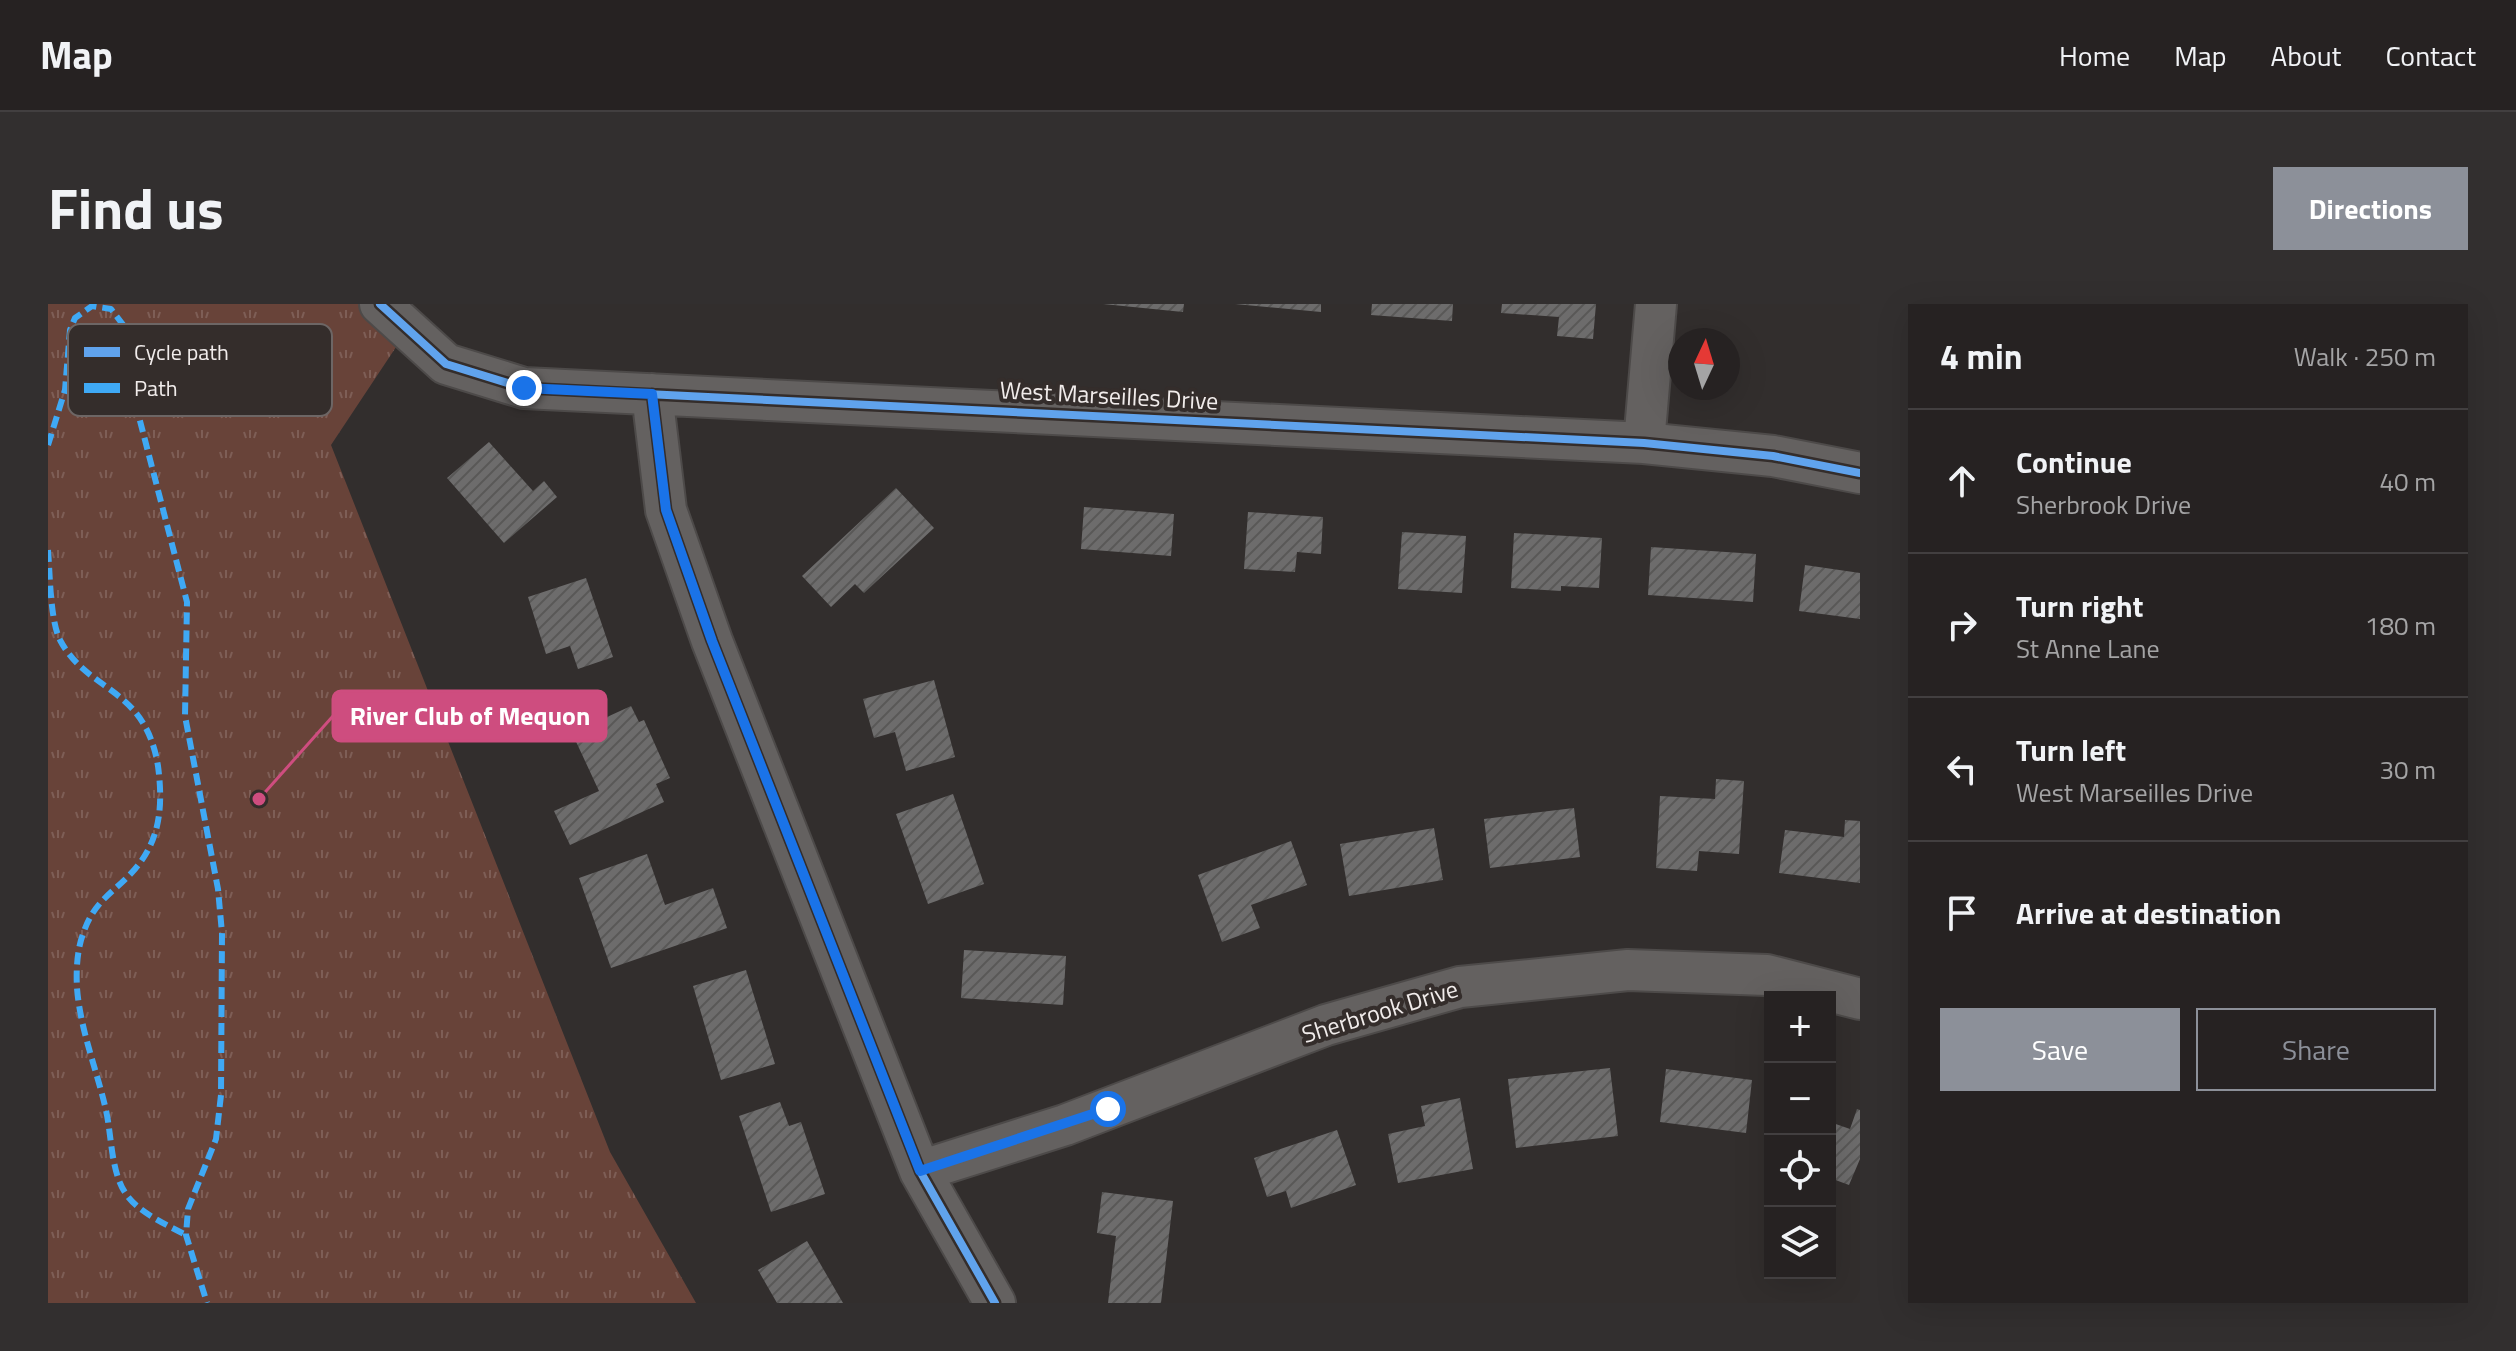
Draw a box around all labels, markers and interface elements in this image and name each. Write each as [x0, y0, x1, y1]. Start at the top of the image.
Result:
text: Map [40, 26, 113, 84]
text: Home [2059, 34, 2130, 77]
text: Map [2174, 34, 2227, 77]
text: About [2271, 34, 2341, 77]
text: Contact [2385, 34, 2476, 77]
text: Find us [48, 166, 224, 251]
button: Directions [2273, 167, 2468, 250]
legend [68, 324, 332, 416]
north arrow [1668, 328, 1740, 400]
text: 4 min [1940, 330, 2023, 382]
text: Cycle path [134, 335, 229, 369]
text: Walk · 250 m [2294, 337, 2436, 376]
route end [506, 370, 542, 406]
text: Path [134, 371, 178, 405]
street label: West Marseilles Drive [999, 371, 1219, 419]
text: Continue [2016, 439, 2132, 485]
icon: ahead [1940, 459, 1984, 503]
text: 40 m [2379, 462, 2436, 501]
text: Sherbrook Drive [2016, 485, 2191, 524]
text: Turn right [2016, 583, 2144, 629]
icon: right [1940, 603, 1984, 647]
text: 180 m [2365, 606, 2436, 645]
text: St Anne Lane [2016, 629, 2160, 668]
callout: River Club of Mequon [333, 691, 606, 741]
text: River Club of Mequon [350, 696, 590, 735]
text: Turn left [2016, 727, 2126, 773]
icon: left [1940, 747, 1984, 791]
text: 30 m [2379, 750, 2436, 789]
text: West Marseilles Drive [2016, 773, 2253, 812]
text: Arrive at destination [2016, 890, 2281, 936]
icon: arrive [1940, 891, 1984, 935]
street label: Sherbrook Drive [1297, 970, 1462, 1052]
map controls [1764, 991, 1836, 1279]
button: + [1764, 991, 1836, 1063]
button: Save [1940, 1008, 2180, 1091]
button: Share [2196, 1008, 2436, 1091]
button: − [1764, 1063, 1836, 1135]
route start [1090, 1091, 1126, 1127]
button: locate [1764, 1135, 1836, 1207]
button: layers [1764, 1207, 1836, 1279]

